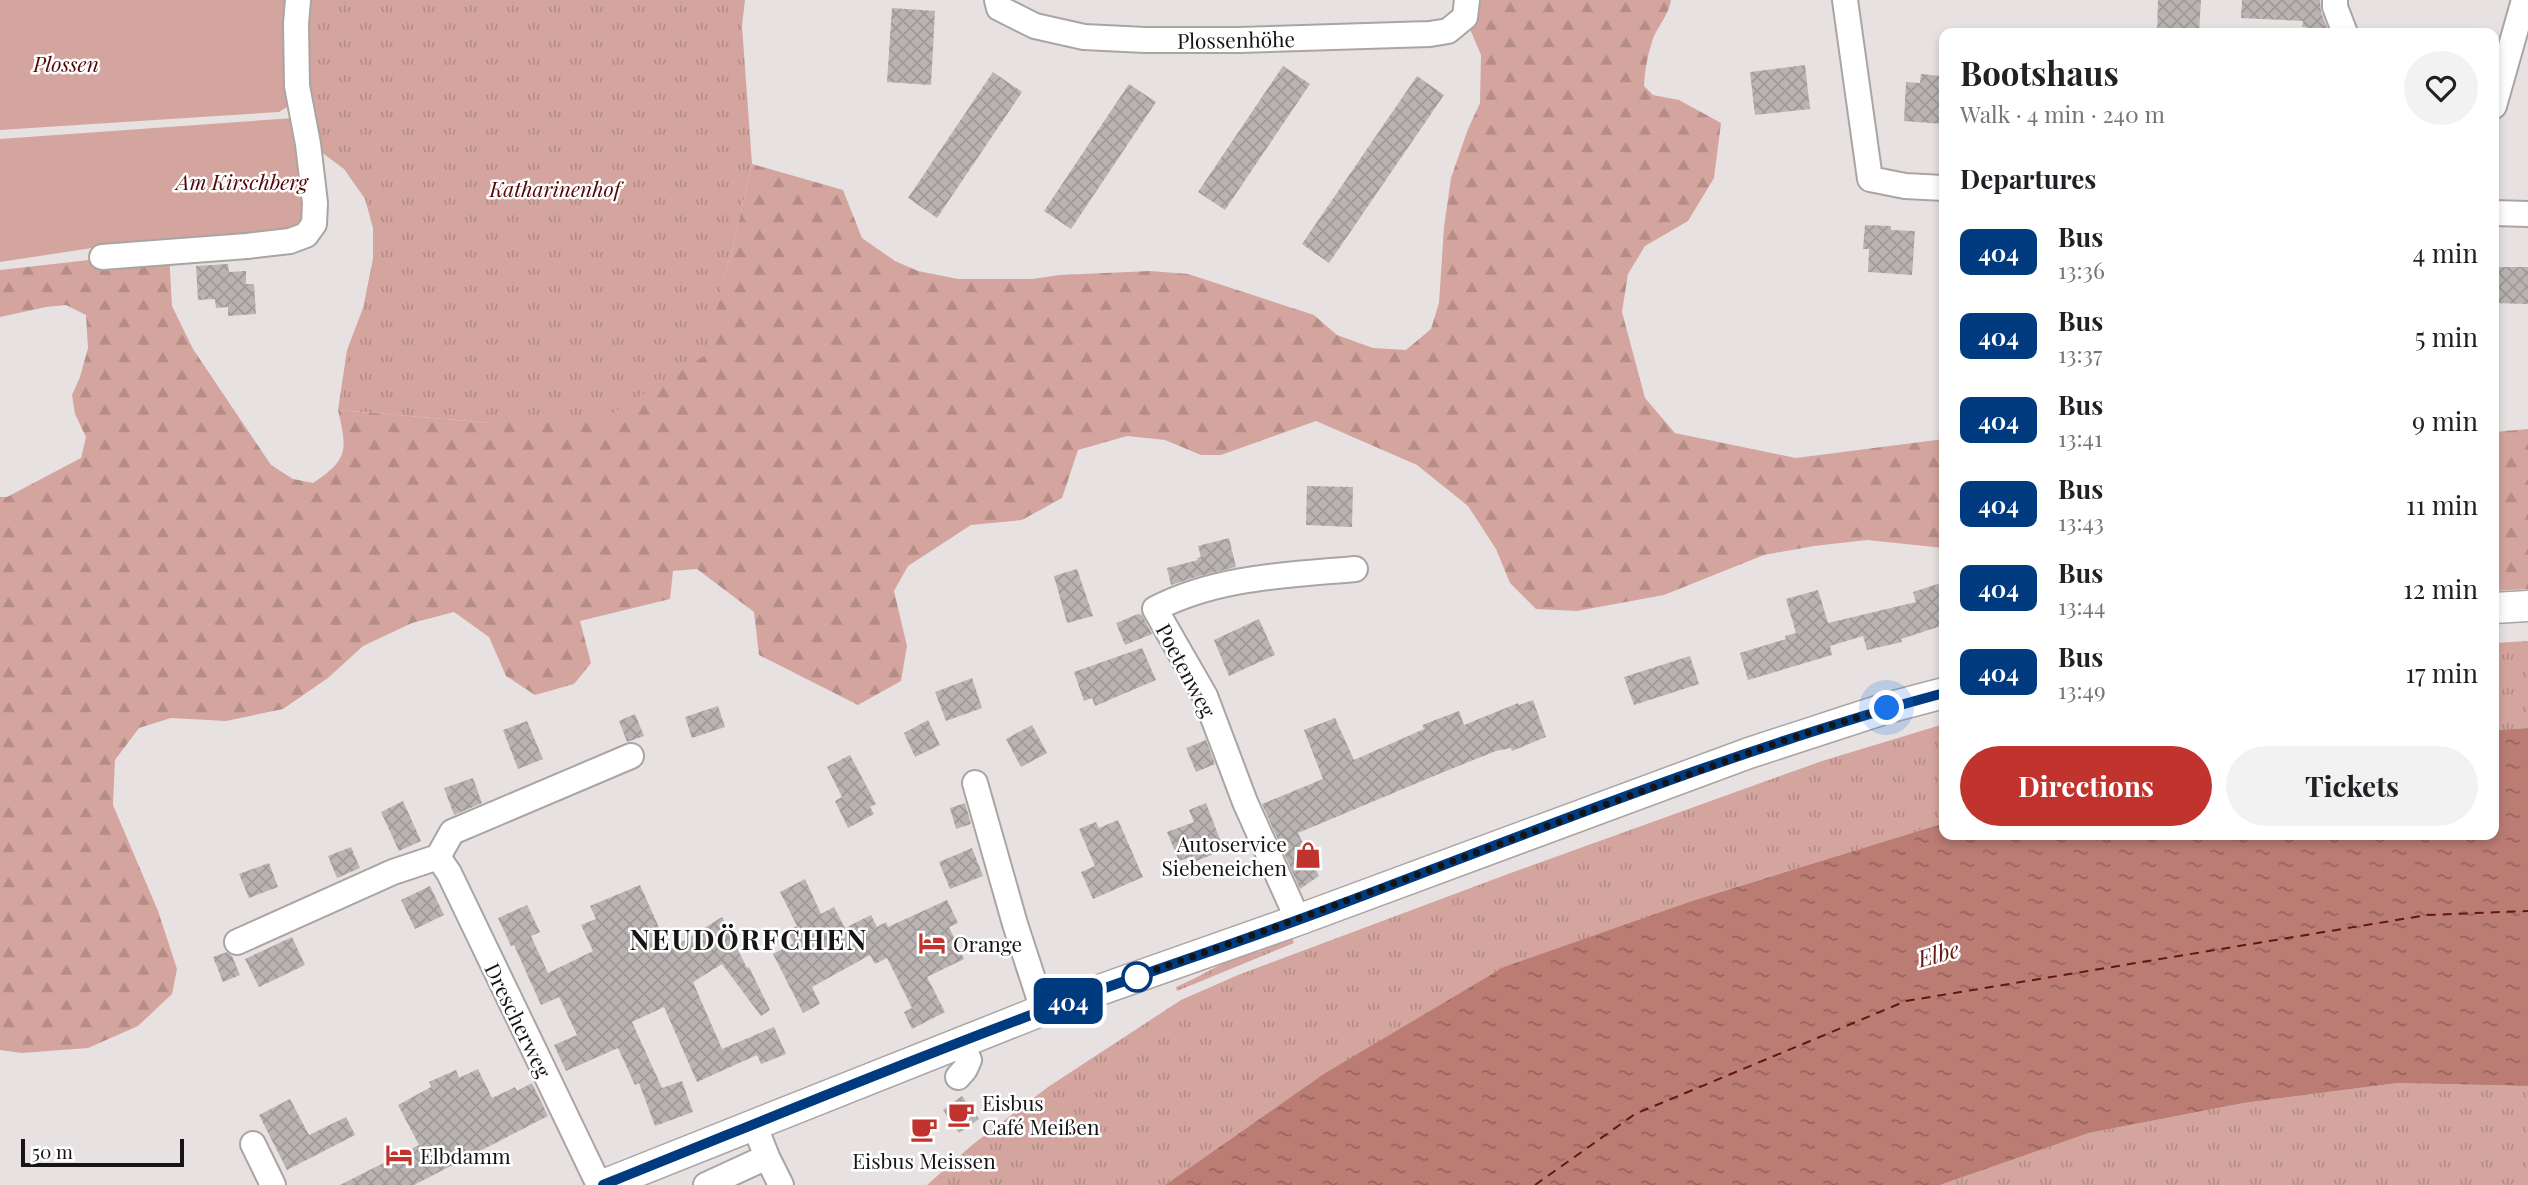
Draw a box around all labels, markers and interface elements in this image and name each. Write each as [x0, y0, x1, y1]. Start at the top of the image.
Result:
street label: Plossenhöhe [1177, 24, 1295, 54]
park label: Plossen [32, 49, 99, 77]
text: Bootshaus [1960, 50, 2119, 94]
button: heart [2404, 51, 2478, 125]
text: Walk · 4 min · 240 m [1960, 98, 2165, 129]
text: Departures [1960, 161, 2096, 196]
park label: Am Kirschberg [174, 167, 309, 195]
park label: Katharinenhof [489, 174, 625, 202]
text: Bus [2058, 219, 2103, 254]
text: 4 min [2412, 235, 2478, 270]
text: 404 [1978, 236, 2019, 268]
text: 13:36 [2058, 254, 2105, 285]
text: Bus [2058, 303, 2103, 338]
text: 5 min [2415, 319, 2478, 354]
text: 404 [1978, 320, 2019, 352]
text: 13:37 [2058, 338, 2102, 369]
text: Bus [2058, 387, 2103, 422]
text: 9 min [2412, 403, 2478, 438]
text: 404 [1978, 404, 2019, 436]
text: 13:41 [2058, 422, 2102, 453]
text: Bus [2058, 471, 2103, 506]
text: 11 min [2406, 487, 2478, 522]
text: 404 [1978, 488, 2019, 520]
text: 13:43 [2058, 506, 2104, 537]
text: Bus [2058, 555, 2103, 590]
text: 12 min [2403, 571, 2478, 606]
text: 404 [1978, 572, 2019, 604]
text: 13:44 [2058, 590, 2105, 621]
street label: Poetenweg [1151, 618, 1223, 722]
text: Bus [2058, 639, 2103, 674]
text: 17 min [2405, 655, 2478, 690]
text: 404 [1978, 656, 2019, 688]
text: 13:49 [2058, 674, 2106, 705]
your location [1869, 690, 1904, 725]
button: Directions [1960, 746, 2212, 826]
button: Tickets [2226, 746, 2478, 826]
place label: Autoservice Siebeneichen [1161, 829, 1287, 881]
shop icon: Autoservice Siebeneichen [1293, 840, 1323, 870]
district label: NEUDÖRFCHEN [630, 920, 868, 957]
hotel icon: Orange [917, 928, 947, 958]
place label: Orange [953, 929, 1022, 957]
water label: Elbe [1913, 933, 1962, 974]
street label: Drescherweg [479, 958, 559, 1082]
unlabelled marker [1122, 962, 1152, 992]
line badge: 404 [1028, 978, 1108, 1024]
text: 404 [1048, 985, 1088, 1017]
place label: Eisbus Café Meißen [982, 1088, 1100, 1140]
cafe icon: Eisbus Café Meißen [946, 1099, 976, 1129]
cafe icon: Eisbus Meissen [909, 1114, 939, 1144]
scale bar [21, 1136, 184, 1168]
text: 50 m [32, 1138, 73, 1164]
hotel icon: Elbdamm [384, 1140, 414, 1170]
place label: Elbdamm [420, 1141, 511, 1169]
place label: Eisbus Meissen [852, 1146, 996, 1174]

